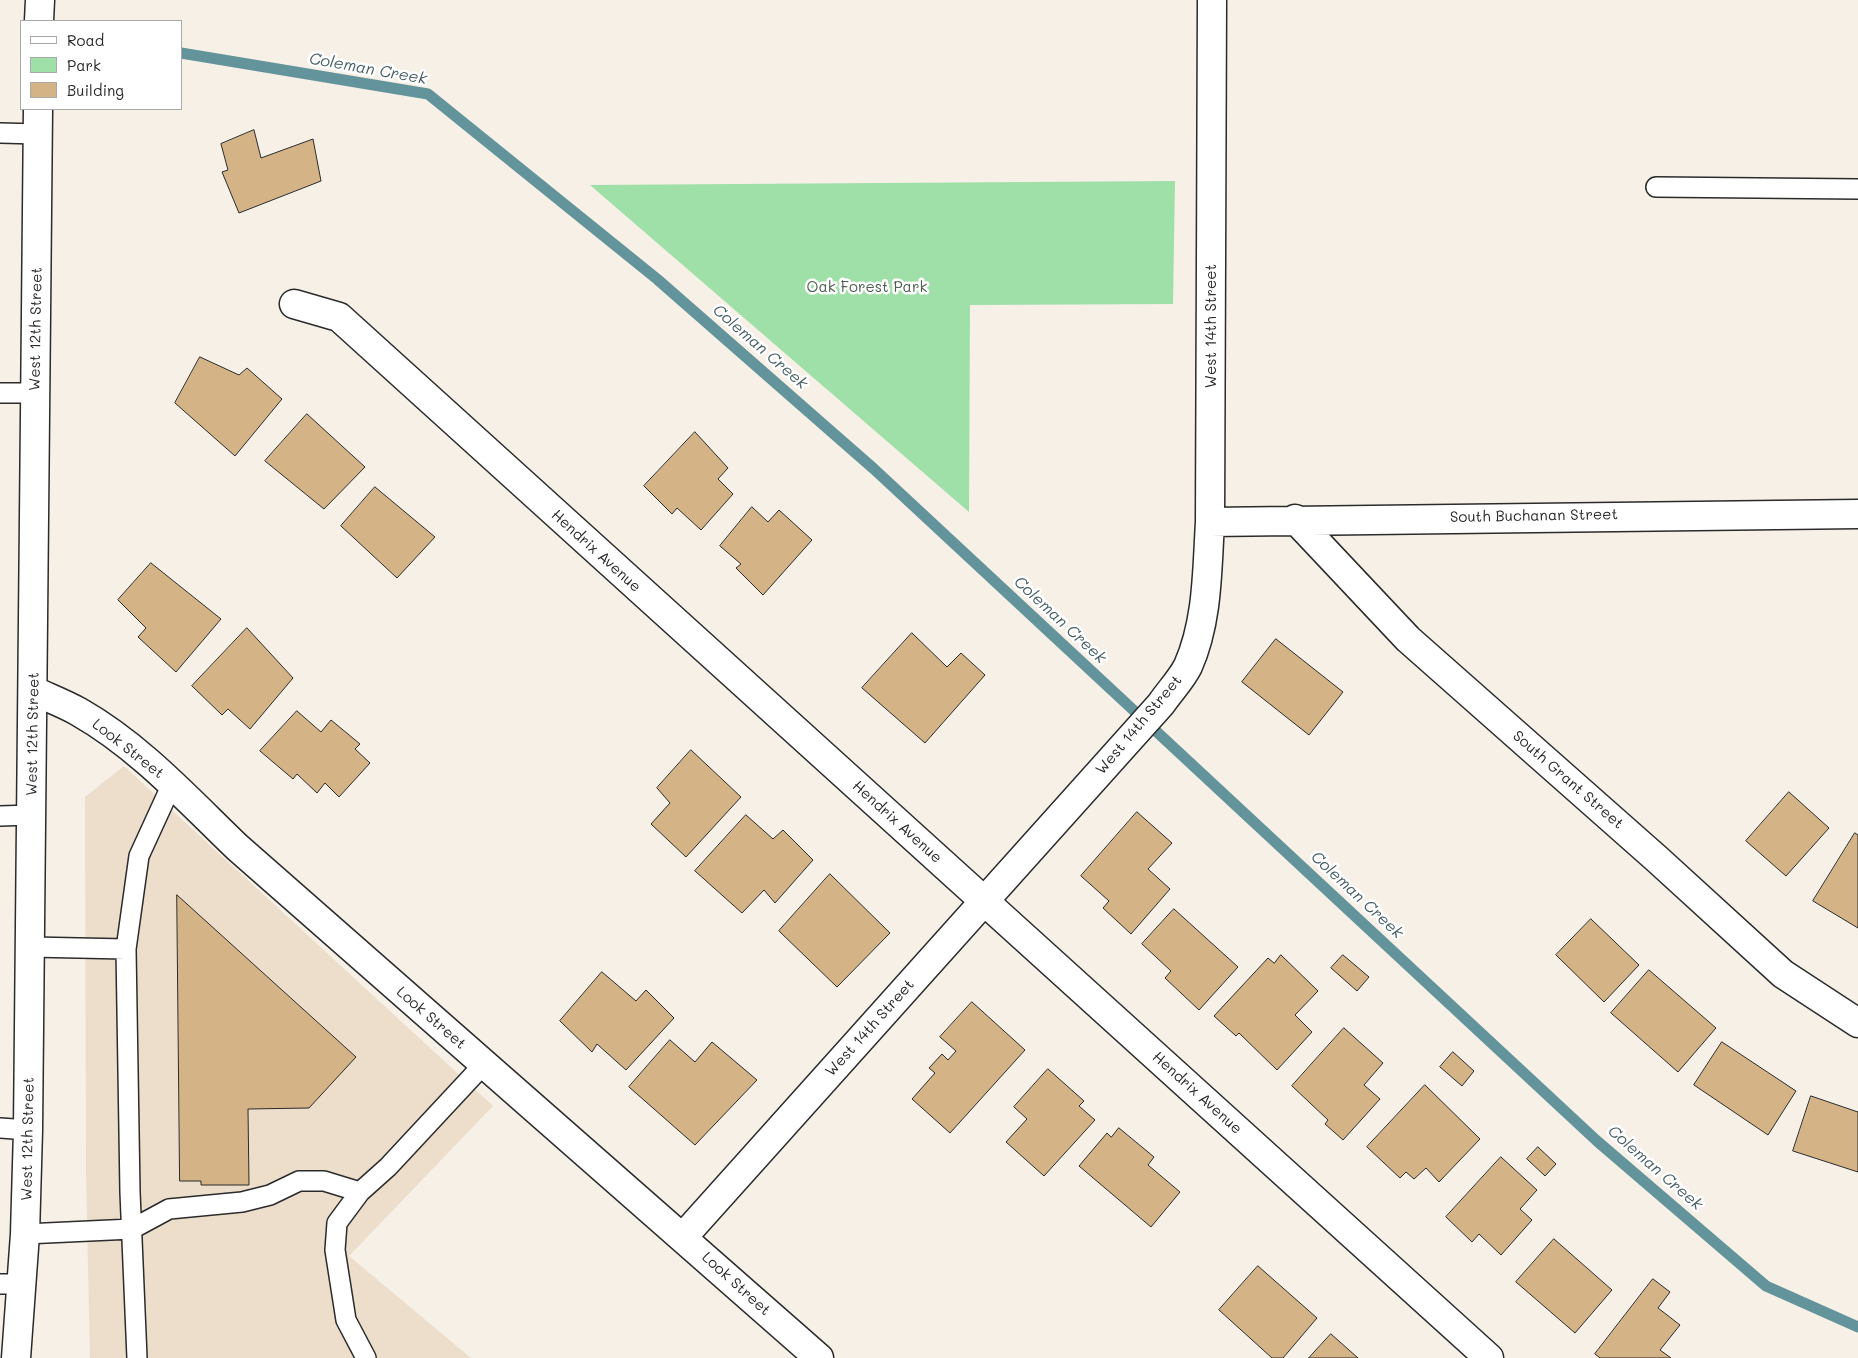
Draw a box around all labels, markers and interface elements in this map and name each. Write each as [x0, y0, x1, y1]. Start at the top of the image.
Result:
legend [20, 20, 182, 110]
text: Road [67, 30, 104, 50]
water label: Coleman Creek [308, 49, 428, 89]
text: Park [67, 55, 101, 75]
text: Building [67, 80, 124, 100]
street label: West 14th Street [1202, 264, 1220, 388]
street label: West 12th Street [26, 267, 46, 391]
park label: Oak Forest Park [807, 278, 927, 296]
water label: Coleman Creek [709, 301, 811, 393]
street label: Hendrix Avenue [548, 506, 644, 596]
street label: South Buchanan Street [1450, 506, 1618, 526]
water label: Coleman Creek [1010, 572, 1110, 668]
street label: West 12th Street [23, 672, 43, 796]
street label: West 14th Street [1092, 672, 1186, 778]
street label: Look Street [88, 715, 168, 783]
street label: South Grant Street [1509, 727, 1627, 833]
street label: Hendrix Avenue [849, 777, 945, 867]
water label: Coleman Creek [1307, 847, 1407, 943]
street label: West 14th Street [822, 976, 918, 1080]
street label: Look Street [393, 983, 469, 1053]
street label: Hendrix Avenue [1149, 1048, 1245, 1138]
street label: West 12th Street [18, 1077, 38, 1201]
water label: Coleman Creek [1604, 1122, 1706, 1214]
street label: Look Street [698, 1248, 774, 1320]

